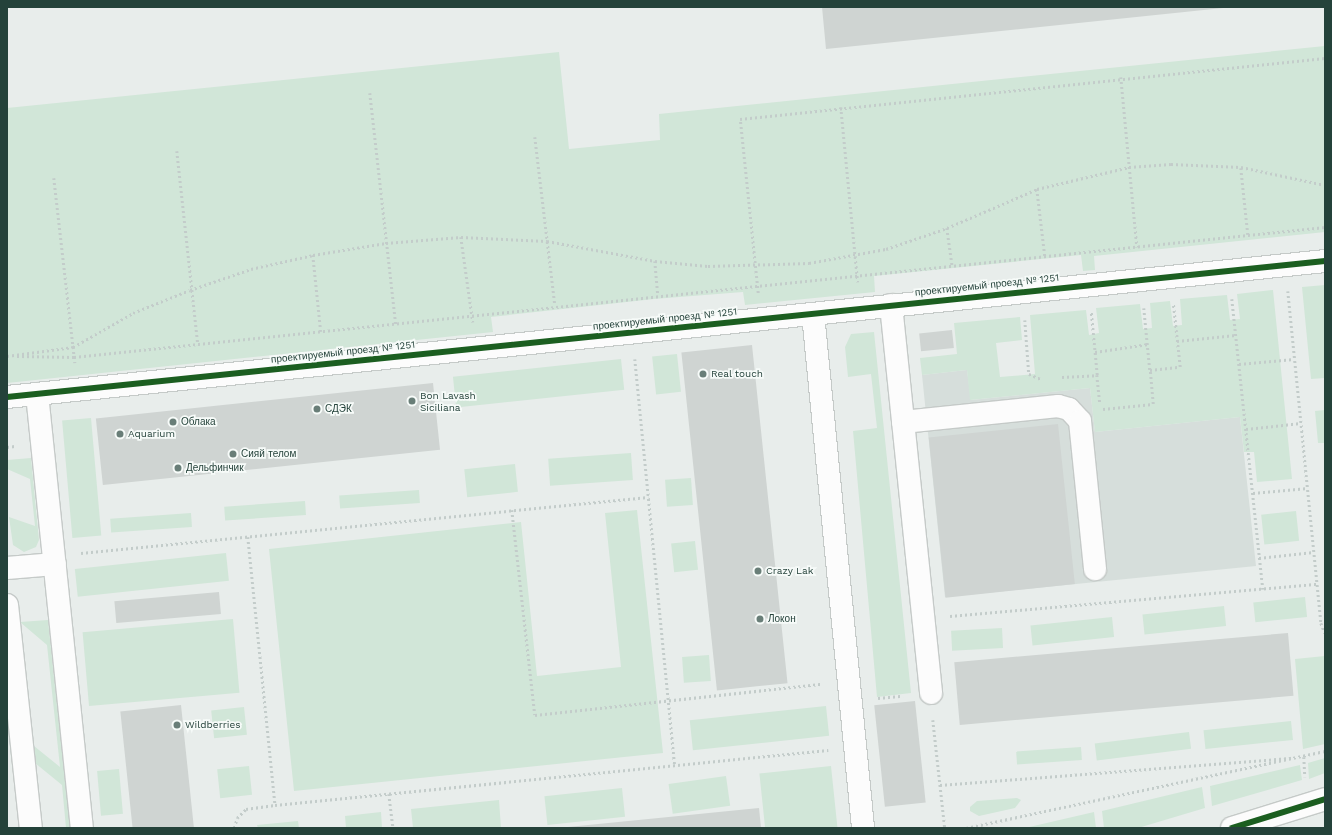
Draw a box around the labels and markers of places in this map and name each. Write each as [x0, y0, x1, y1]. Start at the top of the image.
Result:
place label: Real touch [711, 368, 764, 380]
marker: Real touch [698, 369, 708, 379]
place label: Bon Lavash Siciliana [420, 389, 476, 412]
marker: Bon Lavash Siciliana [407, 396, 417, 406]
place label: СДЭК [325, 403, 352, 415]
marker: СДЭК [312, 404, 322, 414]
place label: Облака [181, 416, 216, 428]
marker: Облака [168, 417, 178, 427]
place label: Aquarium [128, 428, 175, 440]
marker: Aquarium [115, 429, 125, 439]
place label: Сияй телом [241, 448, 296, 460]
marker: Сияй телом [228, 449, 238, 459]
place label: Дельфинчик [186, 462, 244, 474]
marker: Дельфинчик [173, 463, 183, 473]
place label: Crazy Lak [766, 565, 814, 577]
marker: Crazy Lak [753, 566, 763, 576]
place label: Локон [768, 613, 796, 625]
marker: Локон [755, 614, 765, 624]
place label: Wildberries [185, 719, 240, 731]
marker: Wildberries [172, 720, 182, 730]

